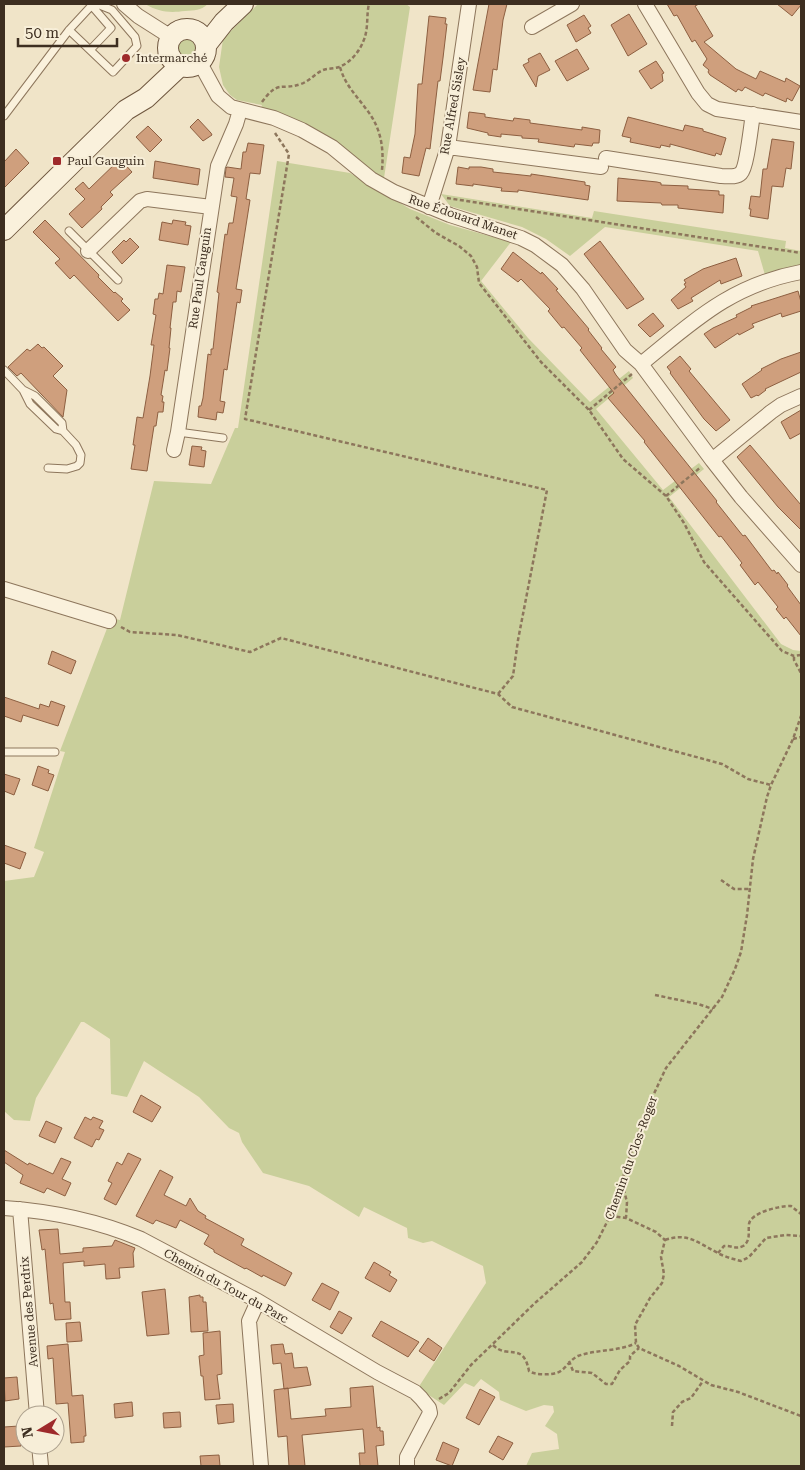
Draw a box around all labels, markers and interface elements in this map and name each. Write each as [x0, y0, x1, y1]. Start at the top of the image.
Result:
scale bar [18, 15, 116, 47]
text: 50 m [25, 24, 60, 42]
place label: Intermarché [136, 51, 208, 65]
marker: Intermarché [120, 52, 132, 64]
street label: Rue Alfred Sisley [438, 55, 469, 156]
place label: Paul Gauguin [67, 154, 145, 168]
marker: Paul Gauguin [51, 155, 63, 167]
street label: Rue Édouard Manet [407, 192, 520, 242]
street label: Rue Paul Gauguin [186, 226, 214, 330]
street label: Chemin du Clos-Roger [602, 1094, 660, 1222]
street label: Chemin du Tour du Parc [161, 1246, 291, 1326]
street label: Avenue des Perdrix [17, 1256, 41, 1368]
north arrow [15, 1405, 65, 1455]
text: N [18, 1425, 36, 1439]

